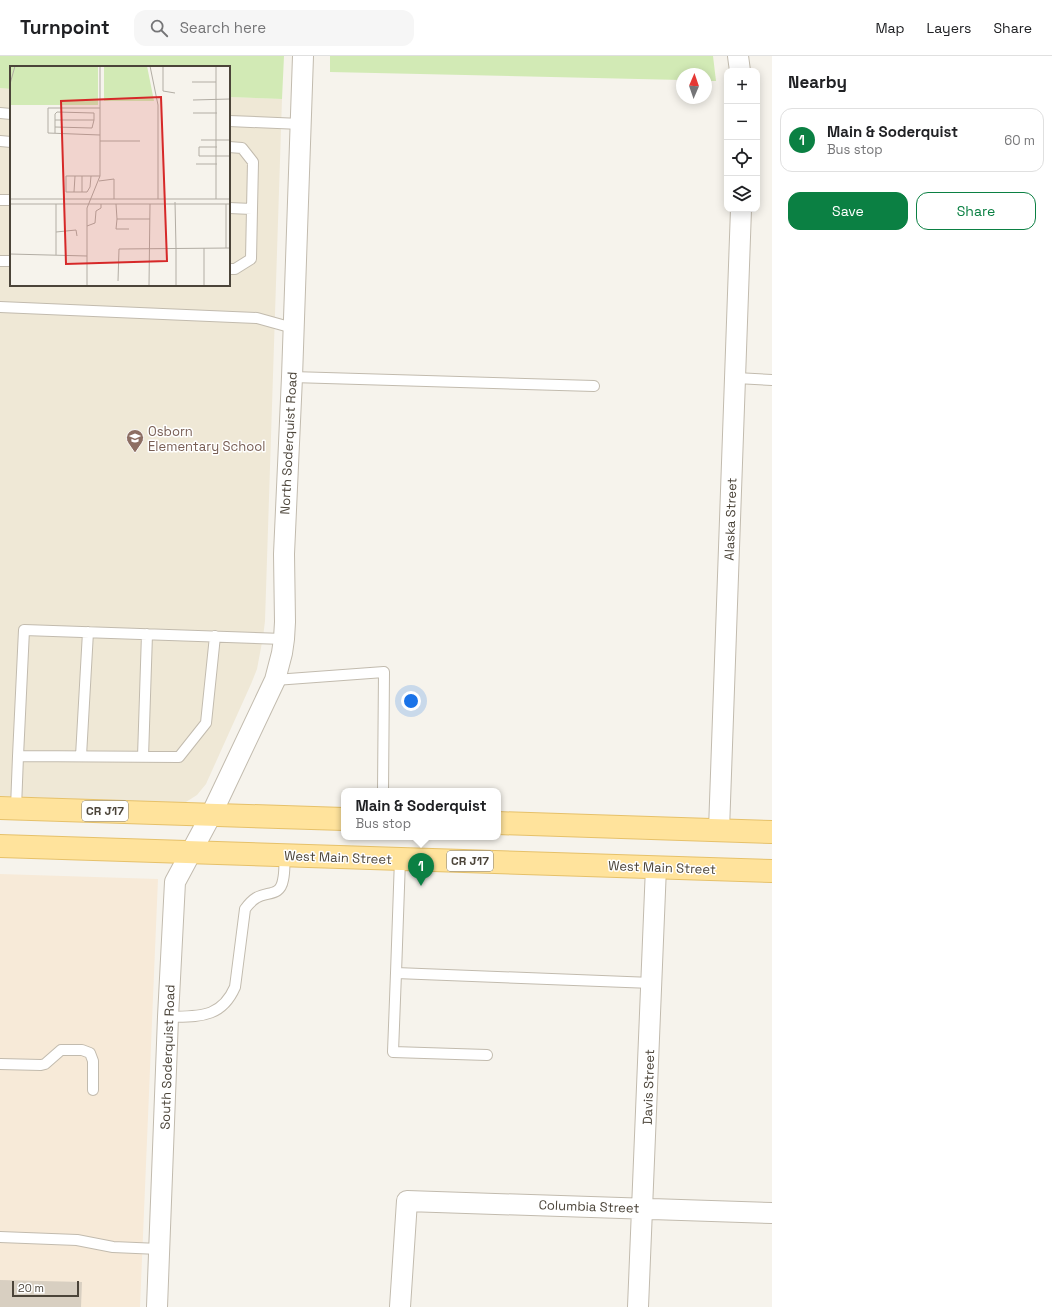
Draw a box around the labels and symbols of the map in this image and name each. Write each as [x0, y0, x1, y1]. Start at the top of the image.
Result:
inset map [10, 66, 230, 286]
north arrow [676, 68, 712, 104]
street label: North Soderquist Road [276, 371, 301, 515]
place label: Osborn Elementary School [148, 423, 265, 455]
school or university icon: Osborn Elementary School [125, 428, 145, 453]
street label: Alaska Street [721, 477, 740, 561]
your location [401, 691, 421, 711]
road number: CR J17 [82, 801, 128, 821]
street label: West Main Street [284, 847, 392, 868]
road number: CR J17 [447, 851, 493, 871]
pin: 1 [408, 853, 434, 886]
street label: West Main Street [608, 857, 716, 878]
street label: South Soderquist Road [156, 984, 179, 1130]
street label: Davis Street [639, 1049, 658, 1125]
street label: Columbia Street [538, 1196, 640, 1217]
scale bar [12, 1279, 79, 1298]

